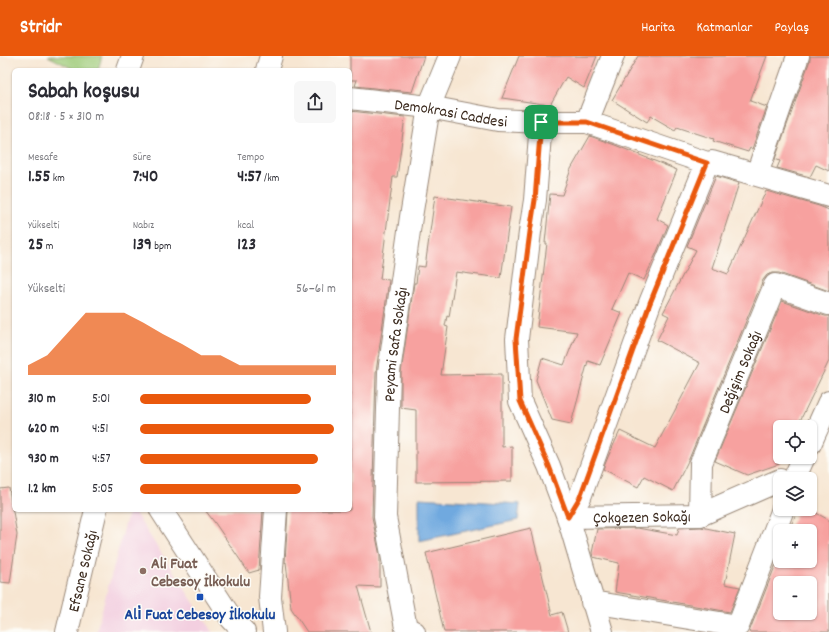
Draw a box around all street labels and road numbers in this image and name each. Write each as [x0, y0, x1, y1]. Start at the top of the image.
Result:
street label: Demokrasi Caddesi [393, 94, 508, 134]
street label: Peyami Safa Sokağı [379, 286, 415, 402]
street label: Değişim Sokağı [714, 327, 769, 418]
street label: Çokgezen Sokağı [593, 506, 691, 531]
street label: Efsane Sokağı [63, 528, 105, 615]

